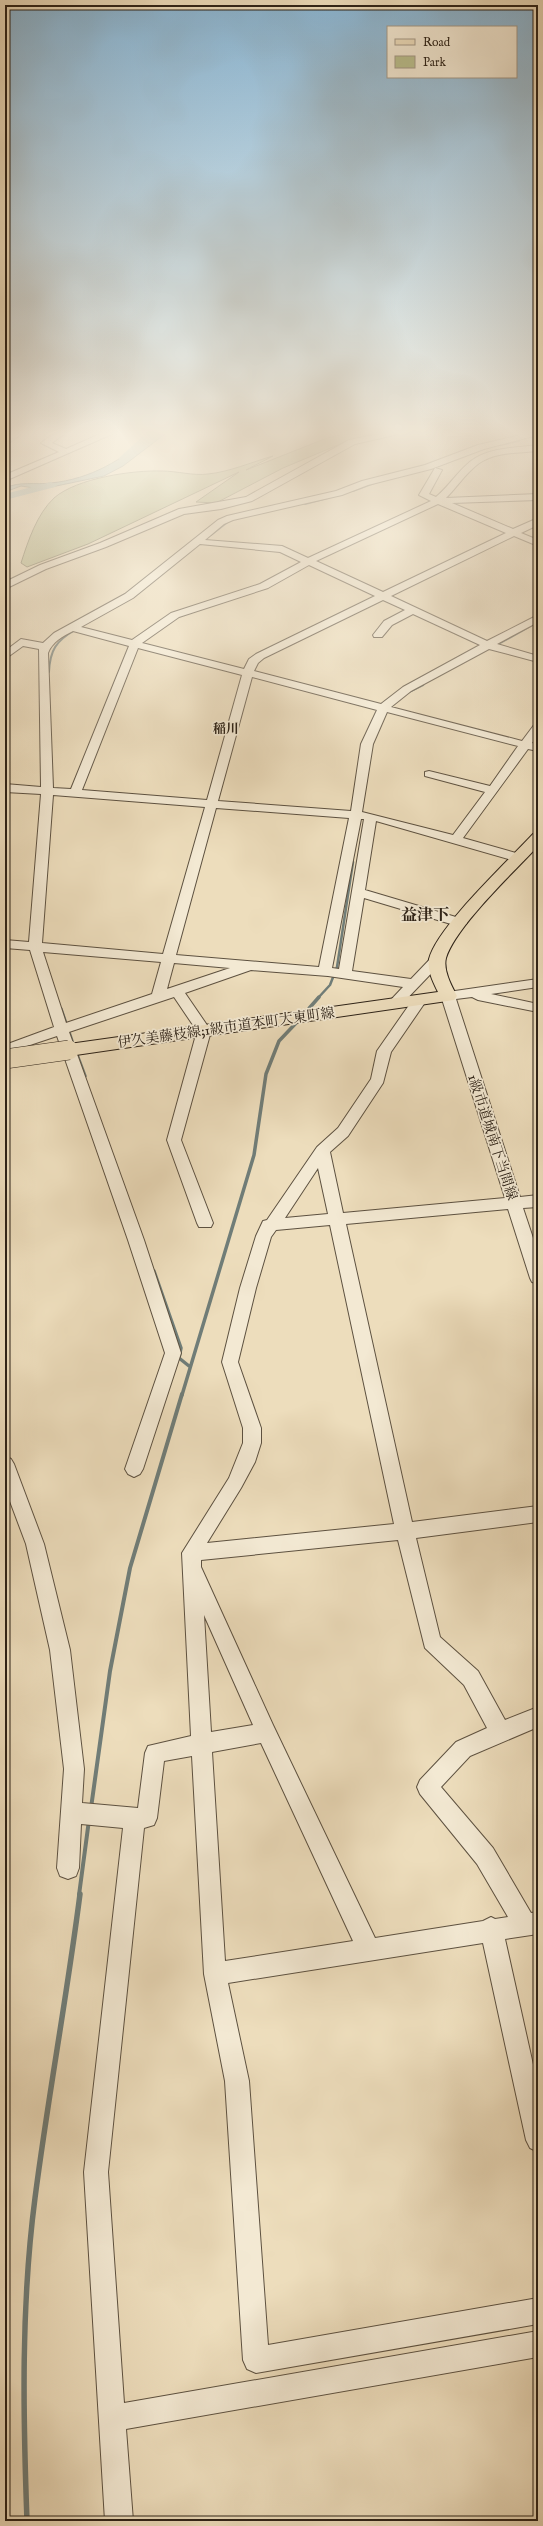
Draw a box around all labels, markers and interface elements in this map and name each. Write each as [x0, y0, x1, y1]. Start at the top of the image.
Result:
legend [387, 26, 517, 78]
text: Road [423, 35, 451, 50]
text: Park [423, 55, 446, 70]
district label: 稲川 [213, 721, 239, 738]
district label: 益津下 [401, 906, 449, 926]
street label: 伊久美藤枝線;1級市道本町大東町線 [116, 1004, 336, 1052]
street label: 1級市道城南下当間線 [463, 1072, 521, 1202]

